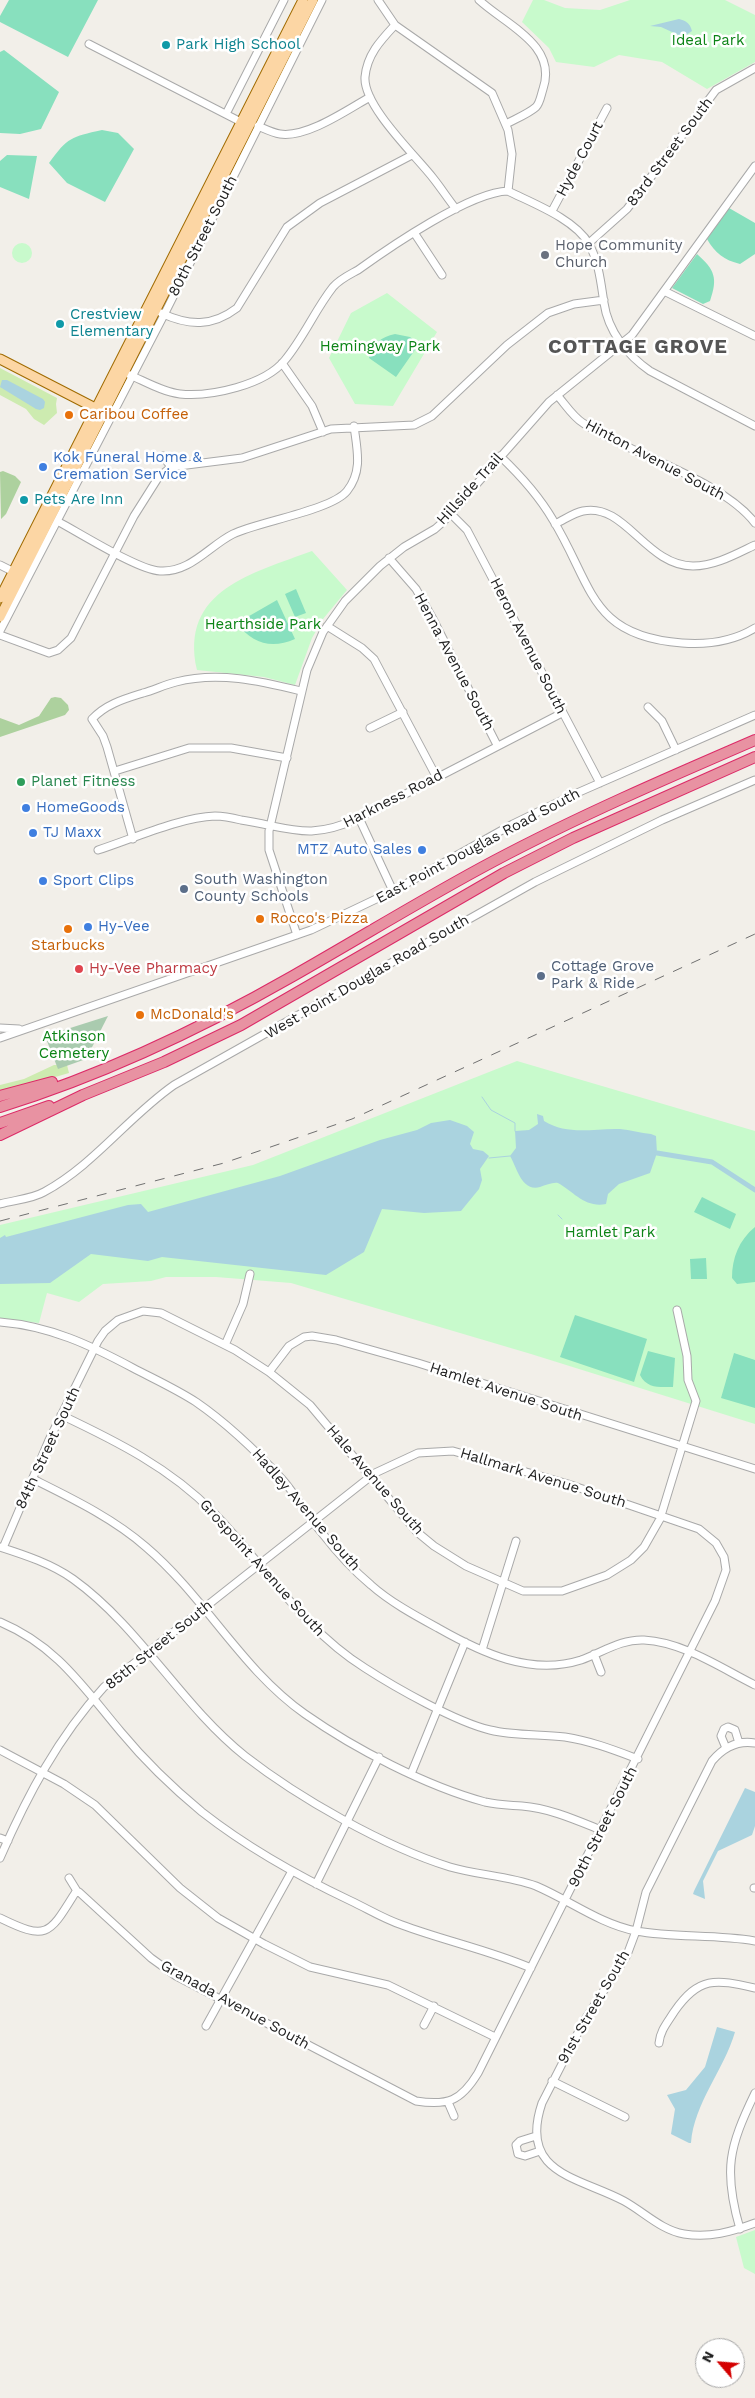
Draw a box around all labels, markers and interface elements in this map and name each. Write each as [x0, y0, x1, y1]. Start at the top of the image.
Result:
park label: Ideal Park [672, 32, 744, 50]
place label: Park High School [176, 36, 301, 54]
marker: Park High School [160, 39, 172, 51]
street label: 83rd Street South [623, 94, 717, 210]
street label: Hyde Court [553, 118, 607, 200]
street label: 80th Street South [165, 173, 241, 299]
place label: Hope Community Church [555, 237, 682, 272]
marker: Hope Community Church [539, 249, 551, 261]
place label: Crestview Elementary [70, 306, 154, 341]
marker: Crestview Elementary [54, 318, 66, 330]
district label: COTTAGE GROVE [546, 335, 730, 359]
park label: Hemingway Park [320, 338, 440, 356]
place label: Caribou Coffee [79, 406, 189, 424]
marker: Caribou Coffee [63, 409, 75, 421]
street label: Hinton Avenue South [582, 416, 728, 504]
place label: Kok Funeral Home & Cremation Service [53, 449, 202, 484]
street label: Hillside Trail [433, 449, 507, 529]
marker: Kok Funeral Home & Cremation Service [37, 461, 49, 473]
place label: Pets Are Inn [34, 491, 123, 509]
marker: Pets Are Inn [18, 494, 30, 506]
street label: Heron Avenue South [486, 575, 570, 717]
street label: Henna Avenue South [410, 590, 498, 734]
park label: Hearthside Park [205, 616, 321, 634]
street label: Harkness Road [340, 766, 446, 832]
place label: Planet Fitness [31, 773, 136, 791]
marker: Planet Fitness [15, 776, 27, 788]
street label: East Point Douglas Road South [373, 784, 583, 908]
place label: HomeGoods [36, 799, 125, 817]
marker: HomeGoods [20, 802, 32, 814]
place label: TJ Maxx [43, 824, 101, 842]
marker: TJ Maxx [27, 827, 39, 839]
place label: MTZ Auto Sales [297, 841, 412, 859]
marker: MTZ Auto Sales [416, 844, 428, 856]
place label: South Washington County Schools [194, 871, 328, 906]
place label: Sport Clips [53, 872, 134, 890]
marker: Sport Clips [37, 875, 49, 887]
marker: South Washington County Schools [178, 883, 190, 895]
place label: Rocco's Pizza [270, 910, 368, 928]
street label: West Point Douglas Road South [262, 911, 472, 1043]
marker: Rocco's Pizza [254, 913, 266, 925]
place label: Hy-Vee [98, 918, 150, 936]
marker: Hy-Vee [82, 921, 94, 933]
marker: Starbucks [62, 923, 74, 935]
place label: Starbucks [31, 937, 105, 955]
place label: Cottage Grove Park & Ride [551, 958, 654, 993]
place label: Hy-Vee Pharmacy [89, 960, 217, 978]
marker: Hy-Vee Pharmacy [73, 963, 85, 975]
marker: Cottage Grove Park & Ride [535, 970, 547, 982]
place label: McDonald's [150, 1006, 234, 1024]
marker: McDonald's [134, 1009, 146, 1021]
park label: Atkinson Cemetery [39, 1028, 109, 1063]
park label: Hamlet Park [565, 1224, 655, 1242]
street label: Hamlet Avenue South [427, 1359, 585, 1425]
street label: 84th Street South [12, 1384, 84, 1512]
street label: Hale Avenue South [322, 1421, 428, 1539]
street label: Hallmark Avenue South [458, 1444, 628, 1512]
street label: Hadley Avenue South [248, 1445, 364, 1575]
street label: Grospoint Avenue South [196, 1496, 328, 1640]
street label: 85th Street South [102, 1596, 216, 1694]
street label: 90th Street South [565, 1764, 641, 1890]
street label: 91st Street South [554, 1947, 634, 2067]
street label: Granada Avenue South [157, 1956, 313, 2054]
north arrow [695, 2338, 745, 2388]
text: N [698, 2348, 717, 2365]

